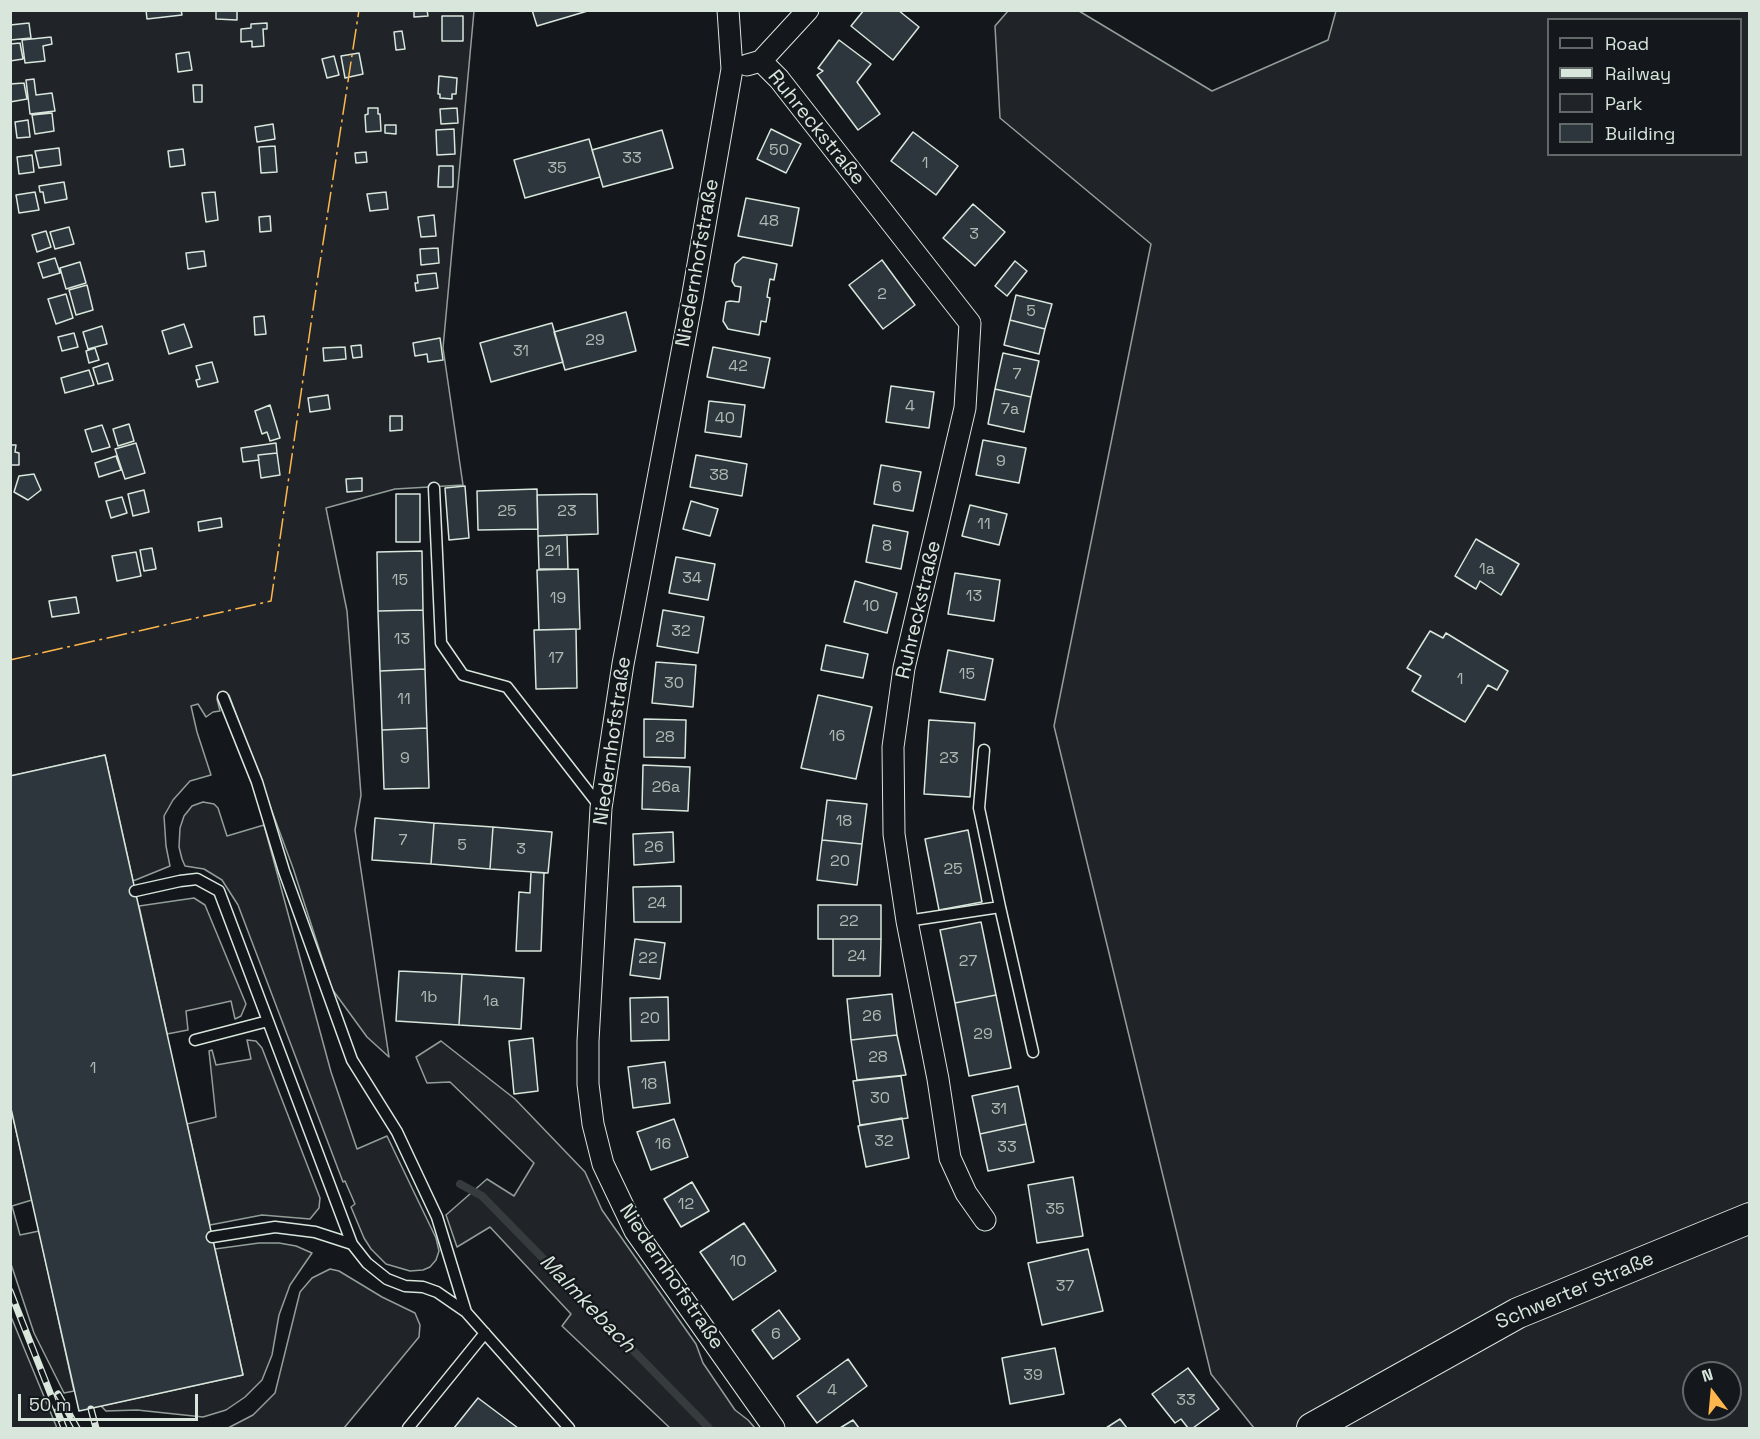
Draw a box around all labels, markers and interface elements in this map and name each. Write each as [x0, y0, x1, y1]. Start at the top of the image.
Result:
legend [1547, 18, 1742, 156]
text: Road [1605, 32, 1649, 55]
text: Railway [1605, 62, 1671, 85]
street label: Ruhreckstraße [762, 66, 870, 190]
text: Park [1605, 92, 1642, 115]
text: Building [1605, 122, 1675, 145]
house number: 50 [769, 141, 789, 161]
house number: 33 [622, 149, 642, 169]
house number: 1 [922, 154, 928, 174]
house number: 35 [547, 159, 567, 179]
street label: Niedernhofstraße [671, 177, 725, 349]
house number: 48 [759, 212, 779, 232]
house number: 3 [969, 225, 979, 245]
house number: 2 [877, 285, 887, 305]
house number: 5 [1026, 302, 1036, 322]
house number: 29 [585, 331, 605, 351]
house number: 31 [513, 342, 529, 362]
house number: 42 [728, 357, 748, 377]
house number: 7 [1012, 365, 1022, 385]
house number: 4 [905, 397, 915, 417]
house number: 7a [1001, 400, 1019, 420]
house number: 40 [715, 409, 735, 429]
house number: 9 [996, 452, 1006, 472]
house number: 38 [709, 466, 729, 486]
house number: 6 [892, 478, 902, 498]
house number: 25 [497, 502, 517, 522]
house number: 23 [557, 502, 577, 522]
house number: 11 [977, 515, 991, 535]
house number: 8 [882, 537, 892, 557]
street label: Ruhreckstraße [891, 539, 947, 681]
house number: 21 [545, 542, 561, 562]
house number: 1a [1479, 560, 1495, 580]
house number: 34 [682, 569, 702, 589]
house number: 15 [392, 571, 408, 591]
house number: 13 [966, 587, 982, 607]
house number: 19 [550, 589, 566, 609]
house number: 10 [863, 597, 879, 617]
house number: 32 [671, 622, 691, 642]
house number: 13 [394, 630, 410, 650]
house number: 17 [548, 649, 564, 669]
street label: Niedernhofstraße [589, 655, 637, 827]
house number: 15 [959, 665, 975, 685]
house number: 1 [1457, 670, 1463, 690]
house number: 30 [664, 674, 684, 694]
house number: 11 [397, 690, 411, 710]
house number: 16 [829, 727, 845, 747]
house number: 28 [655, 728, 675, 748]
house number: 9 [400, 749, 410, 769]
house number: 23 [939, 749, 959, 769]
house number: 26a [652, 778, 680, 798]
house number: 18 [836, 812, 852, 832]
house number: 7 [398, 831, 408, 851]
house number: 5 [457, 836, 467, 856]
house number: 26 [644, 838, 664, 858]
house number: 3 [516, 840, 526, 860]
house number: 20 [830, 852, 850, 872]
house number: 25 [943, 860, 963, 880]
house number: 24 [647, 894, 667, 914]
house number: 22 [839, 912, 859, 932]
house number: 24 [847, 947, 867, 967]
house number: 22 [638, 949, 658, 969]
house number: 27 [959, 952, 977, 972]
house number: 1b [421, 988, 437, 1008]
house number: 1a [483, 992, 499, 1012]
house number: 26 [862, 1007, 882, 1027]
house number: 20 [640, 1009, 660, 1029]
house number: 29 [973, 1025, 993, 1045]
house number: 28 [868, 1048, 888, 1068]
house number: 1 [90, 1059, 96, 1079]
house number: 18 [641, 1075, 657, 1095]
house number: 30 [870, 1089, 890, 1109]
house number: 31 [991, 1100, 1007, 1120]
house number: 32 [874, 1132, 894, 1152]
house number: 16 [655, 1135, 671, 1155]
house number: 33 [997, 1138, 1017, 1158]
house number: 12 [678, 1195, 694, 1215]
street label: Niedernhofstraße [614, 1200, 728, 1354]
house number: 35 [1045, 1200, 1065, 1220]
street label: Schwerter Straße [1492, 1247, 1658, 1335]
water label: Malmkebach [534, 1249, 640, 1359]
house number: 10 [730, 1252, 746, 1272]
house number: 37 [1056, 1277, 1074, 1297]
house number: 6 [771, 1325, 781, 1345]
north arrow [1682, 1361, 1742, 1421]
text: N [1699, 1364, 1715, 1387]
house number: 39 [1023, 1366, 1043, 1386]
house number: 4 [827, 1381, 837, 1401]
scale bar [21, 1382, 201, 1420]
house number: 33 [1176, 1391, 1196, 1411]
text: 50 m [29, 1393, 71, 1416]

